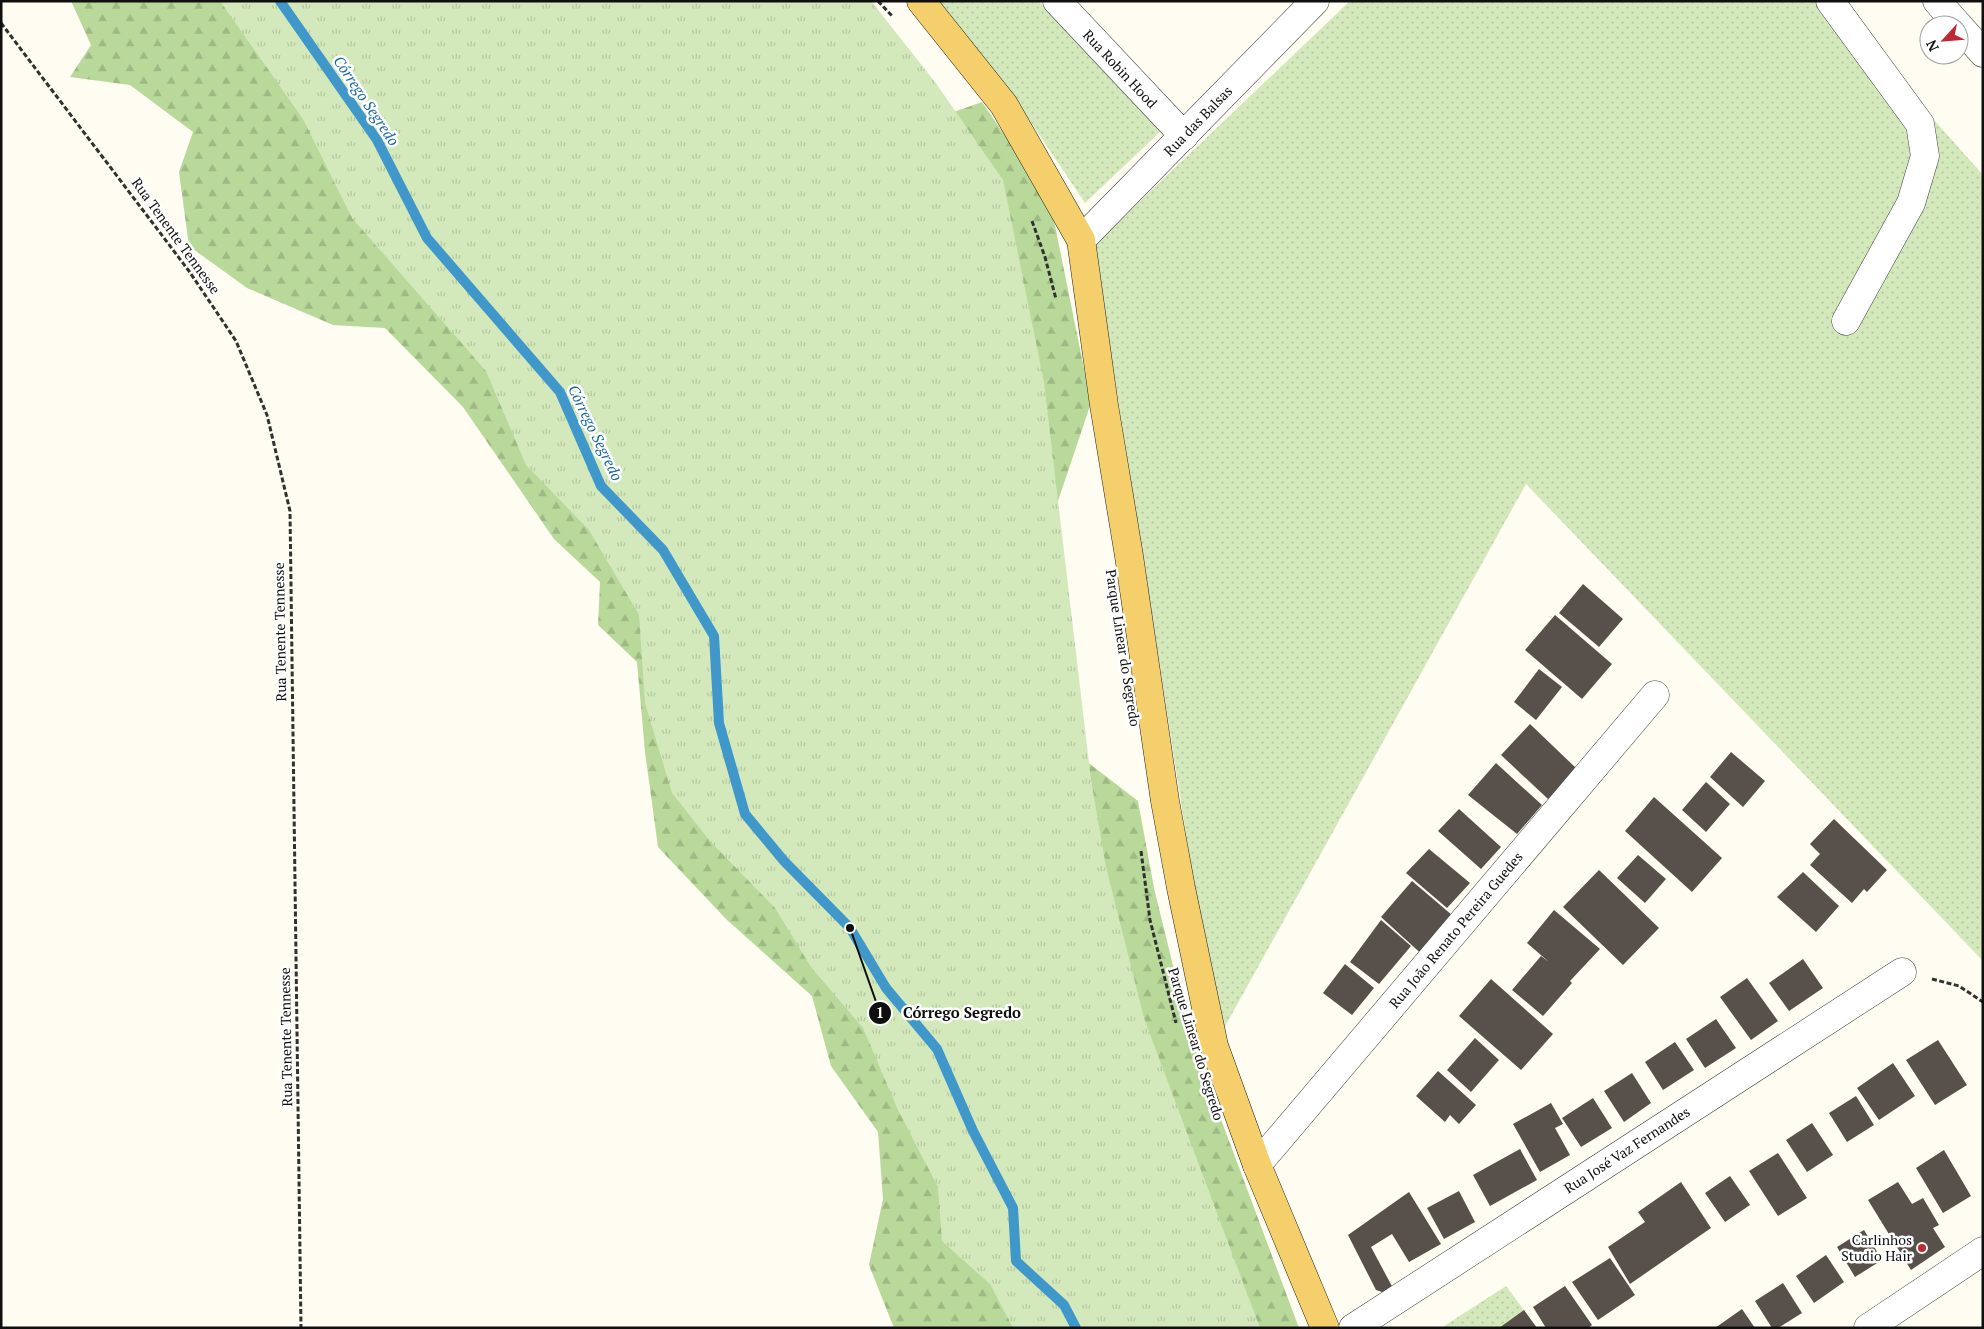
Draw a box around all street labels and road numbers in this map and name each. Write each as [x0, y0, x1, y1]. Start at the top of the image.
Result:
street label: Rua Robin Hood [1079, 25, 1162, 112]
street label: Rua das Balsas [1159, 81, 1236, 160]
street label: Rua Tenente Tennesse [128, 174, 225, 298]
street label: Rua Tenente Tennesse [269, 562, 290, 702]
street label: Parque Linear do Segredo [1102, 568, 1145, 728]
street label: Rua João Renato Pereira Guedes [1385, 848, 1527, 1012]
street label: Parque Linear do Segredo [1164, 965, 1229, 1123]
street label: Rua Tenente Tennesse [275, 967, 296, 1107]
street label: Rua José Vaz Fernandes [1560, 1102, 1693, 1197]

